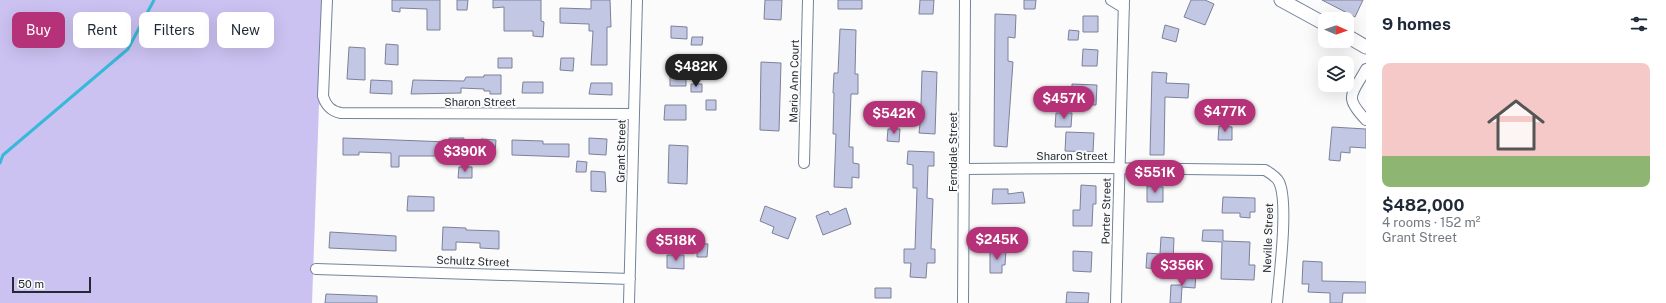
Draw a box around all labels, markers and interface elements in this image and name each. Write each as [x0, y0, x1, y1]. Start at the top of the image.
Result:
chip: Buy [12, 12, 65, 48]
chip: Rent [73, 12, 131, 48]
chip: Filters [139, 12, 209, 48]
chip: New [217, 12, 274, 48]
north arrow [1318, 12, 1354, 48]
map controls [1318, 12, 1354, 92]
icon: filters [1628, 13, 1650, 35]
text: 9 homes [1382, 14, 1451, 34]
street label: Mario Ann Court [787, 39, 801, 123]
pin: $482K [668, 54, 724, 88]
button: layers [1318, 56, 1354, 92]
text: $482K [674, 59, 718, 74]
pin: $457K [1036, 86, 1092, 120]
icon: home [1480, 89, 1552, 161]
text: $457K [1042, 91, 1086, 106]
street label: Sharon Street [444, 96, 516, 108]
pin: $477K [1197, 99, 1253, 133]
pin: $542K [866, 101, 922, 135]
text: $477K [1203, 104, 1247, 119]
text: $542K [872, 106, 916, 121]
street label: Ferndale Street [947, 112, 959, 192]
street label: Grant Street [614, 119, 628, 183]
pin: $390K [437, 139, 493, 173]
text: $390K [443, 144, 487, 159]
street label: Sharon Street [1036, 150, 1108, 162]
pin: $551K [1127, 160, 1183, 194]
text: $551K [1134, 165, 1176, 180]
street label: Porter Street [1099, 178, 1113, 244]
text: $482,000 [1382, 195, 1464, 215]
street label: Neville Street [1261, 203, 1275, 273]
text: 4 rooms · 152 m² [1382, 215, 1480, 230]
pin: $245K [969, 227, 1025, 261]
pin: $518K [648, 228, 704, 262]
text: Grant Street [1382, 230, 1457, 245]
text: $245K [975, 232, 1019, 247]
text: $518K [655, 233, 697, 248]
pin: $356K [1154, 253, 1210, 287]
street label: Schultz Street [436, 254, 510, 268]
text: $356K [1160, 258, 1204, 273]
scale bar [12, 275, 91, 294]
text: 50 m [18, 278, 44, 290]

